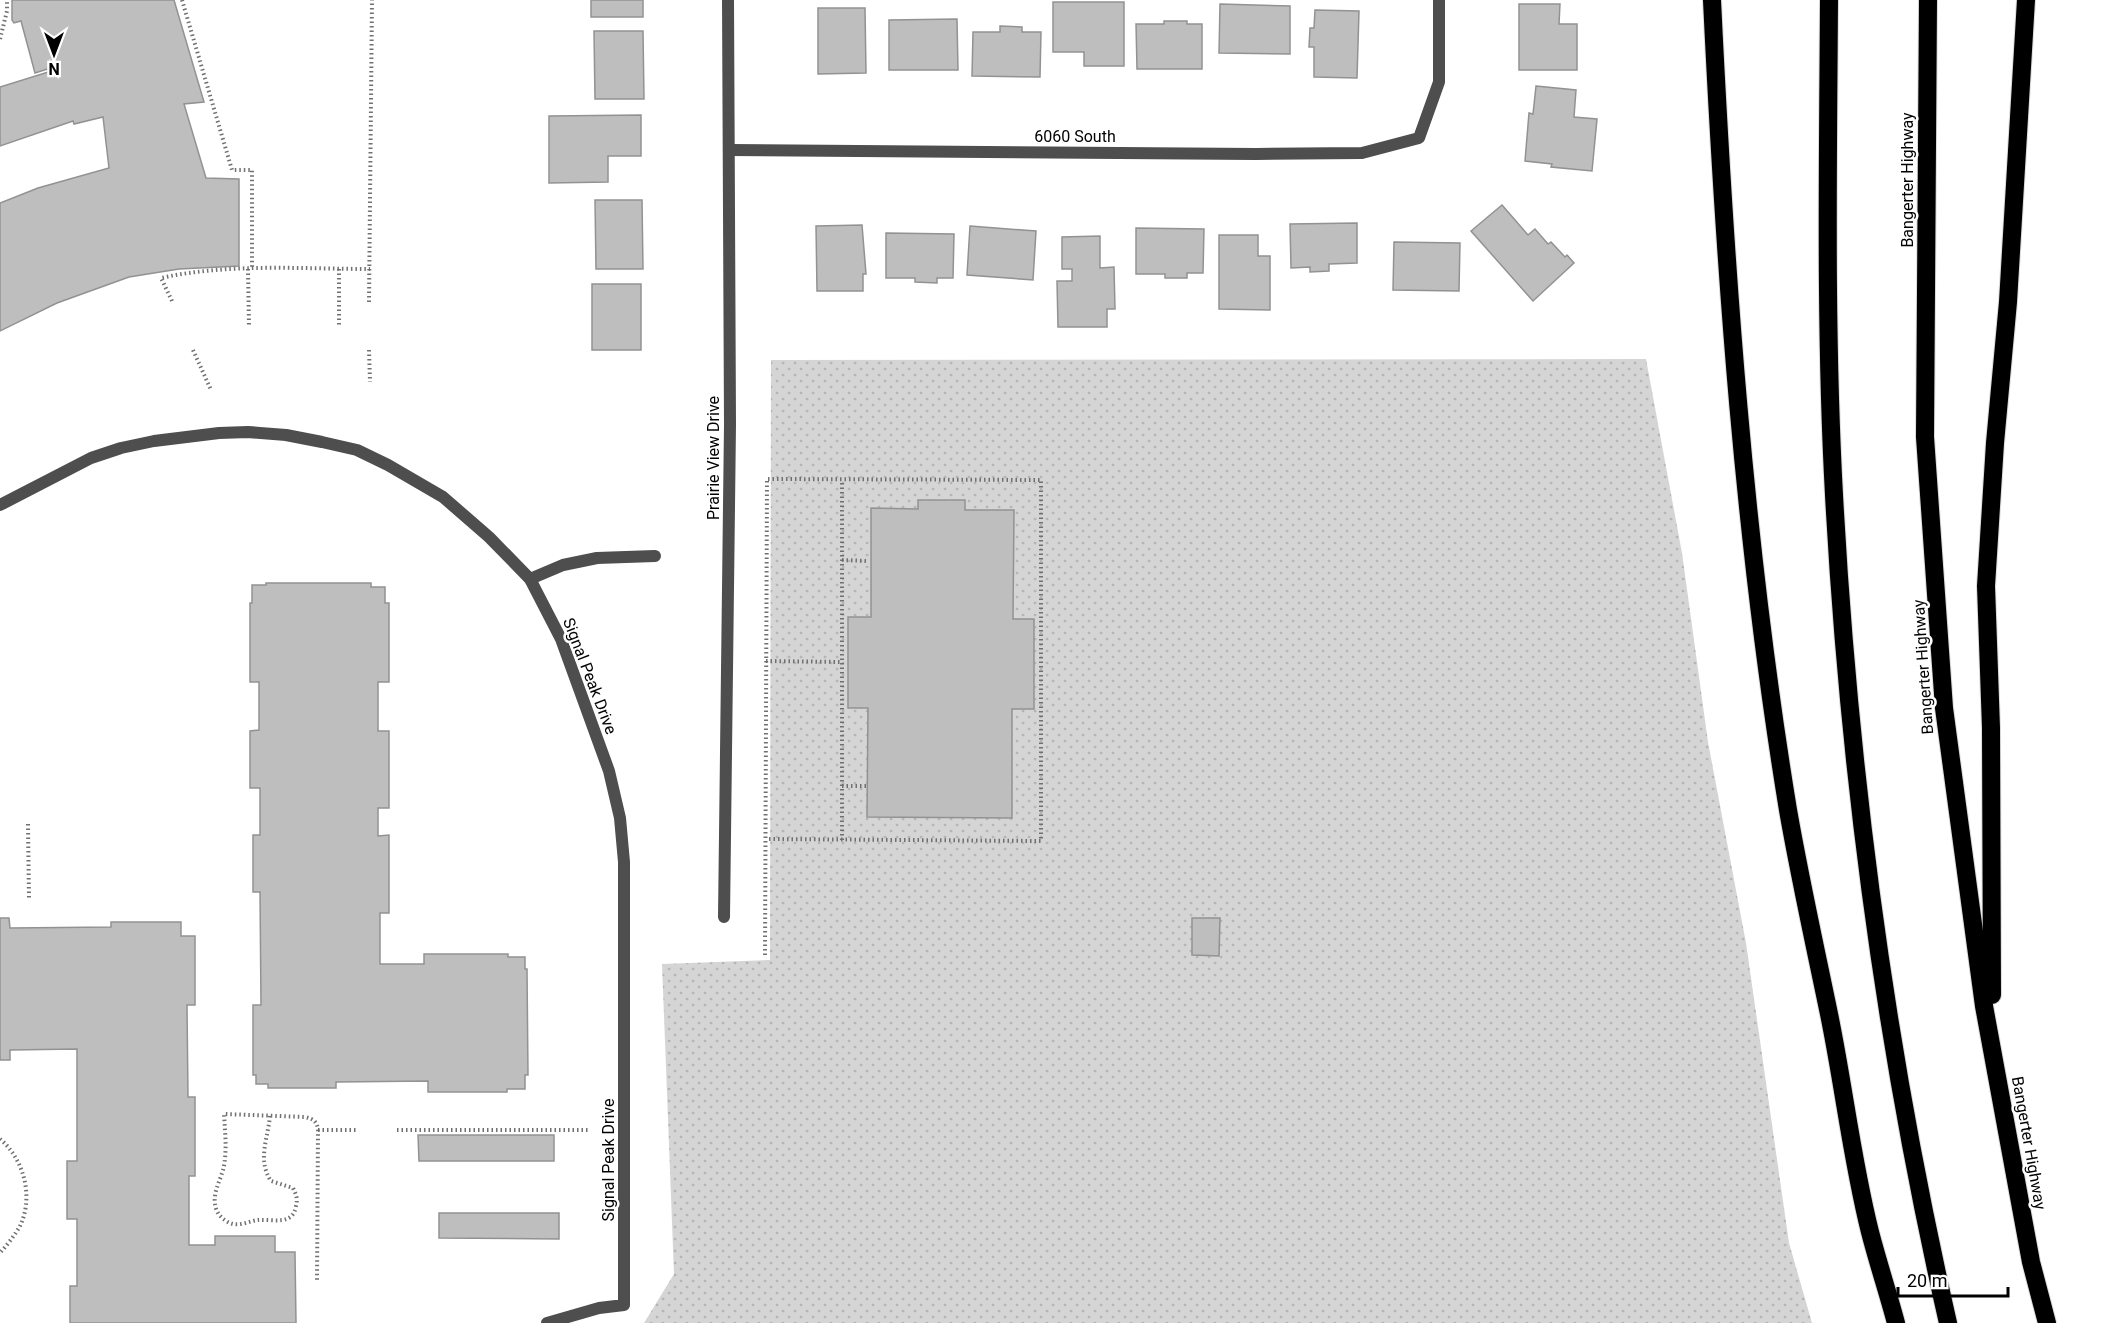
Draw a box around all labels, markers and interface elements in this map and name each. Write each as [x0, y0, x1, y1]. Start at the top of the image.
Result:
north arrow [24, 24, 84, 84]
text: N [48, 59, 60, 78]
street label: Bangerter Highway [1898, 112, 1917, 248]
street label: 6060 South [1034, 127, 1116, 146]
street label: Prairie View Drive [704, 396, 723, 520]
street label: Bangerter Highway [1909, 598, 1937, 735]
street label: Signal Peak Drive [559, 615, 621, 737]
street label: Bangerter Highway [2008, 1075, 2050, 1212]
street label: Signal Peak Drive [599, 1099, 618, 1221]
scale bar [1898, 1260, 2008, 1298]
text: 20 m [1907, 1270, 1947, 1291]

